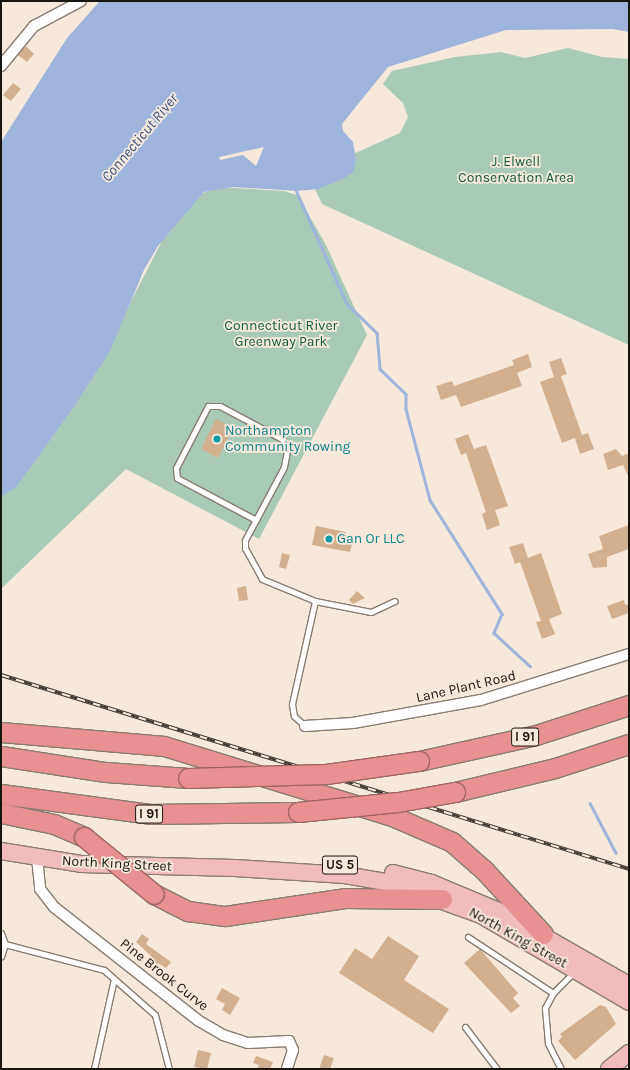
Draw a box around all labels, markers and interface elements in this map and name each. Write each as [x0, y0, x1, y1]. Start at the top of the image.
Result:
water label: Connecticut River [98, 90, 182, 186]
park label: J. Elwell Conservation Area [458, 154, 574, 186]
park label: Connecticut River Greenway Park [224, 318, 338, 350]
place label: Northampton Community Rowing [225, 423, 351, 456]
marker: Northampton Community Rowing [212, 434, 222, 444]
place label: Gan Or LLC [337, 531, 405, 547]
marker: Gan Or LLC [324, 534, 334, 544]
street label: Lane Plant Road [414, 667, 518, 707]
road number: I 91 [511, 726, 539, 748]
road number: I 91 [135, 803, 163, 825]
street label: North King Street [62, 853, 172, 875]
road number: US 5 [321, 854, 359, 876]
street label: North King Street [466, 904, 570, 972]
street label: Pine Brook Curve [116, 935, 212, 1015]

